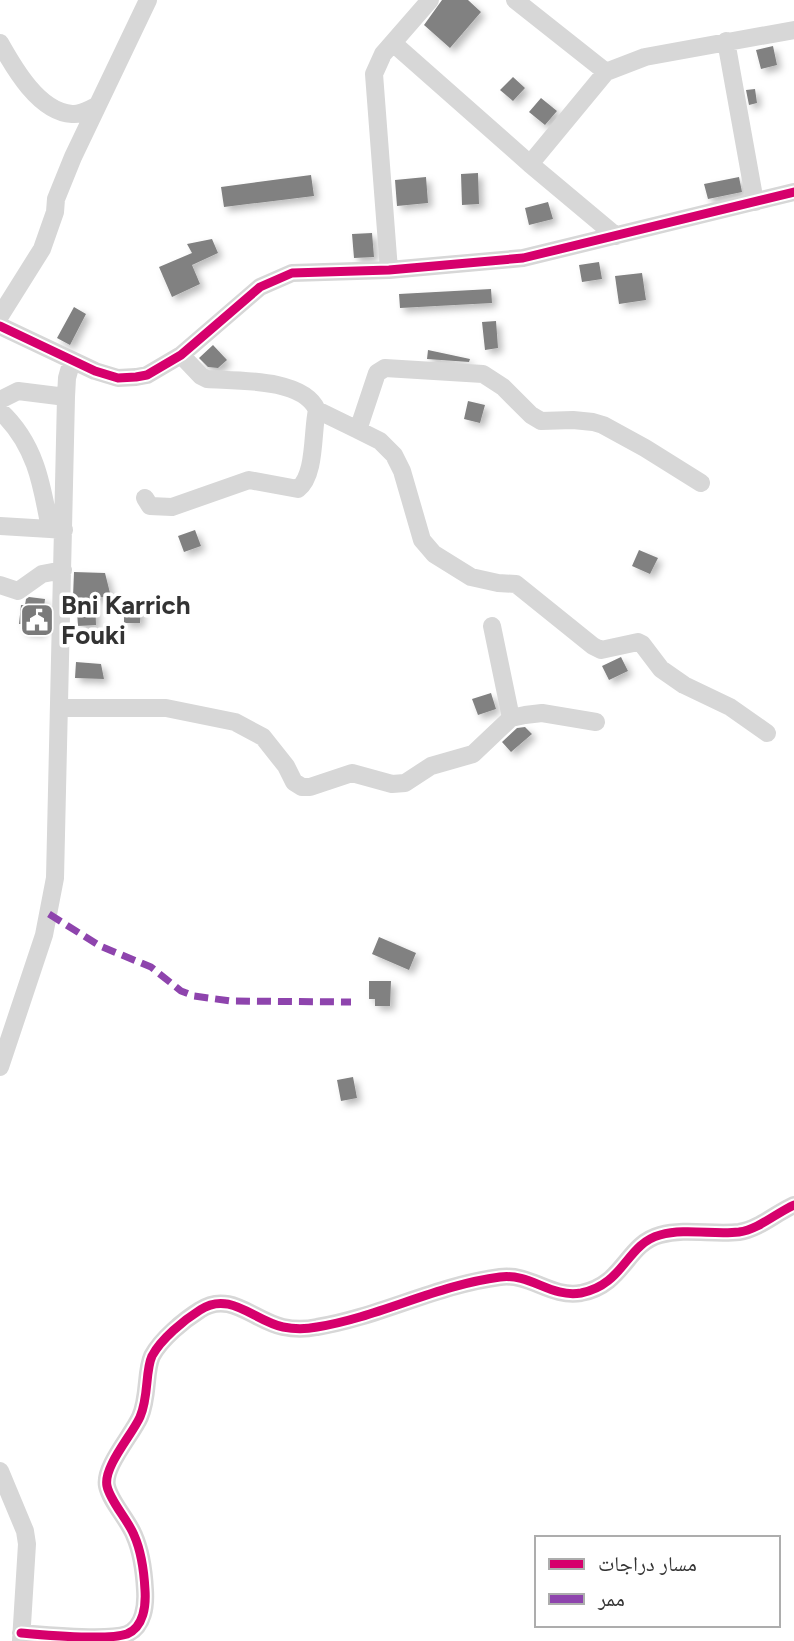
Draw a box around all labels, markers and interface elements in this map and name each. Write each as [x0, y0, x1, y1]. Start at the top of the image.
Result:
place label: Bni Karrich Fouki [61, 589, 191, 651]
public building icon: Bni Karrich Fouki [18, 601, 56, 639]
legend [535, 1536, 780, 1627]
text: مسار دراجات [598, 1551, 697, 1576]
text: ممر [597, 1586, 625, 1611]

